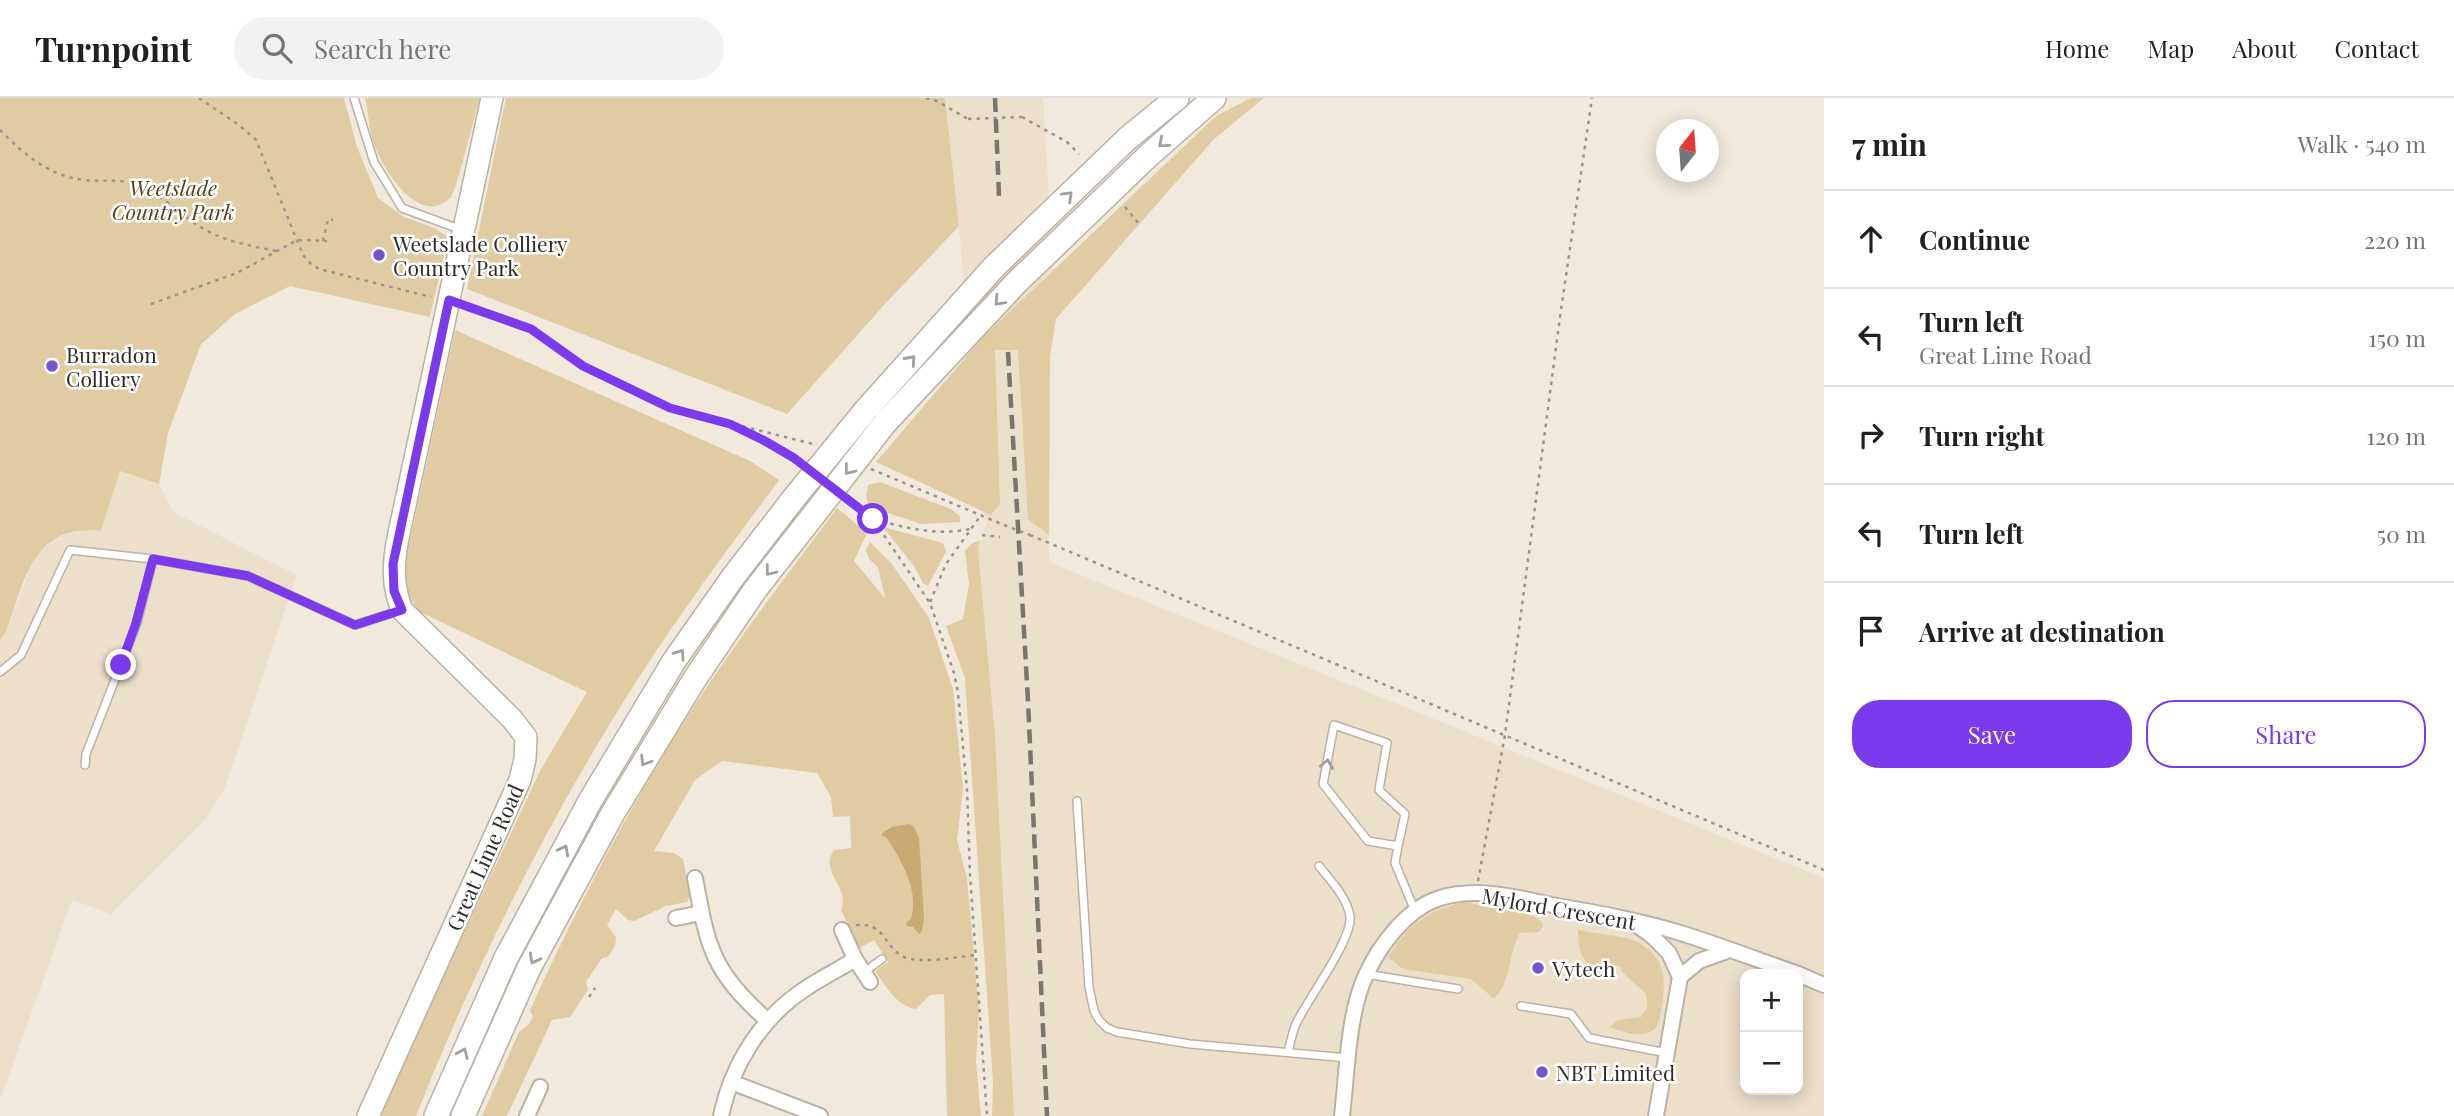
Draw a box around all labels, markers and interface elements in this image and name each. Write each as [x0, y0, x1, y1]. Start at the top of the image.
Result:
search box [234, 17, 724, 80]
text: Turnpoint [35, 26, 192, 70]
icon: search [258, 29, 296, 67]
text: Search here [314, 31, 451, 66]
text: Home [2045, 32, 2109, 64]
text: Map [2147, 32, 2194, 64]
text: About [2232, 32, 2296, 64]
text: Contact [2334, 32, 2419, 64]
north arrow [1656, 119, 1719, 182]
text: 7 min [1852, 124, 1927, 164]
text: Walk · 540 m [2298, 128, 2426, 159]
one-way arrow [1158, 135, 1171, 147]
park label: Weetslade Country Park [112, 173, 235, 225]
one-way arrow [1060, 192, 1073, 205]
icon: ahead [1852, 220, 1890, 258]
text: Continue [1919, 222, 2030, 257]
text: 220 m [2364, 224, 2426, 255]
place label: Weetslade Colliery Country Park [392, 229, 568, 281]
marker: Weetslade Colliery Country Park [371, 247, 387, 263]
one-way arrow [995, 293, 1007, 306]
text: Turn left [1919, 304, 2024, 339]
icon: left [1852, 318, 1890, 356]
text: 150 m [2368, 322, 2426, 353]
text: Great Lime Road [1919, 339, 2092, 370]
place label: Burradon Colliery [66, 340, 157, 392]
one-way arrow [902, 355, 915, 368]
marker: Burradon Colliery [44, 358, 60, 374]
icon: right [1852, 416, 1890, 454]
text: Turn right [1919, 418, 2045, 453]
text: 120 m [2367, 420, 2426, 451]
one-way arrow [844, 462, 857, 475]
route start [857, 503, 888, 534]
icon: left [1852, 514, 1890, 552]
text: Turn left [1919, 516, 2024, 551]
text: 50 m [2377, 518, 2426, 549]
one-way arrow [766, 563, 779, 575]
icon: arrive [1852, 612, 1890, 650]
text: Arrive at destination [1919, 614, 2165, 649]
route end [105, 649, 136, 680]
one-way arrow [672, 649, 684, 662]
button: Save [1852, 700, 2132, 768]
button: Share [2146, 700, 2426, 768]
one-way arrow [640, 753, 653, 766]
one-way arrow [1319, 758, 1334, 770]
street label: Great Lime Road [439, 779, 529, 935]
one-way arrow [556, 844, 569, 857]
street label: Mylord Crescent [1480, 881, 1639, 935]
one-way arrow [529, 952, 543, 965]
place label: Vytech [1551, 954, 1616, 982]
marker: Vytech [1530, 960, 1546, 976]
map controls [1740, 969, 1803, 1095]
button: + [1740, 969, 1803, 1032]
button: − [1740, 1032, 1803, 1095]
one-way arrow [455, 1048, 469, 1060]
place label: NBT Limited [1556, 1058, 1675, 1086]
marker: NBT Limited [1534, 1064, 1550, 1080]

